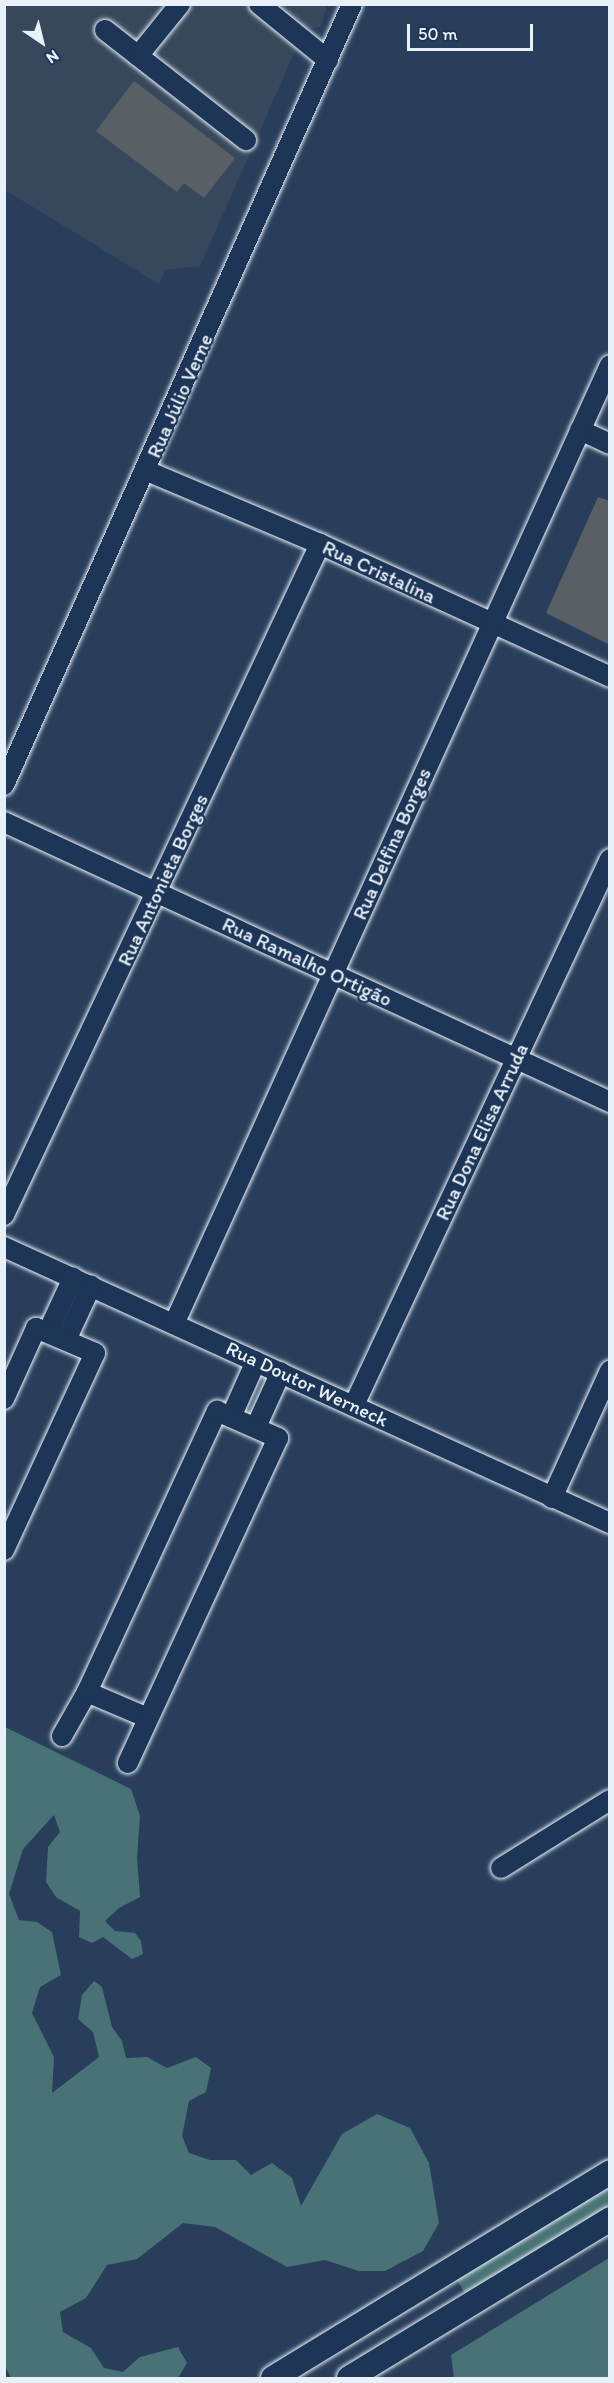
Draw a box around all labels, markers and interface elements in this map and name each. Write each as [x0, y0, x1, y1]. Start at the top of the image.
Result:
north arrow [12, 12, 72, 72]
scale bar [410, 12, 536, 50]
text: 50 m [418, 23, 458, 45]
text: N [43, 46, 62, 68]
street label: Rua Júlio Verne [142, 331, 218, 461]
street label: Rua Cristalina [319, 535, 439, 609]
street label: Rua Delfina Borges [348, 764, 436, 924]
street label: Rua Antonieta Borges [112, 790, 214, 970]
street label: Rua Ramalho Ortigão [219, 912, 395, 1012]
street label: Rua Dona Elisa Arruda [431, 1040, 533, 1224]
street label: Rua Doutor Werneck [222, 1336, 392, 1432]

